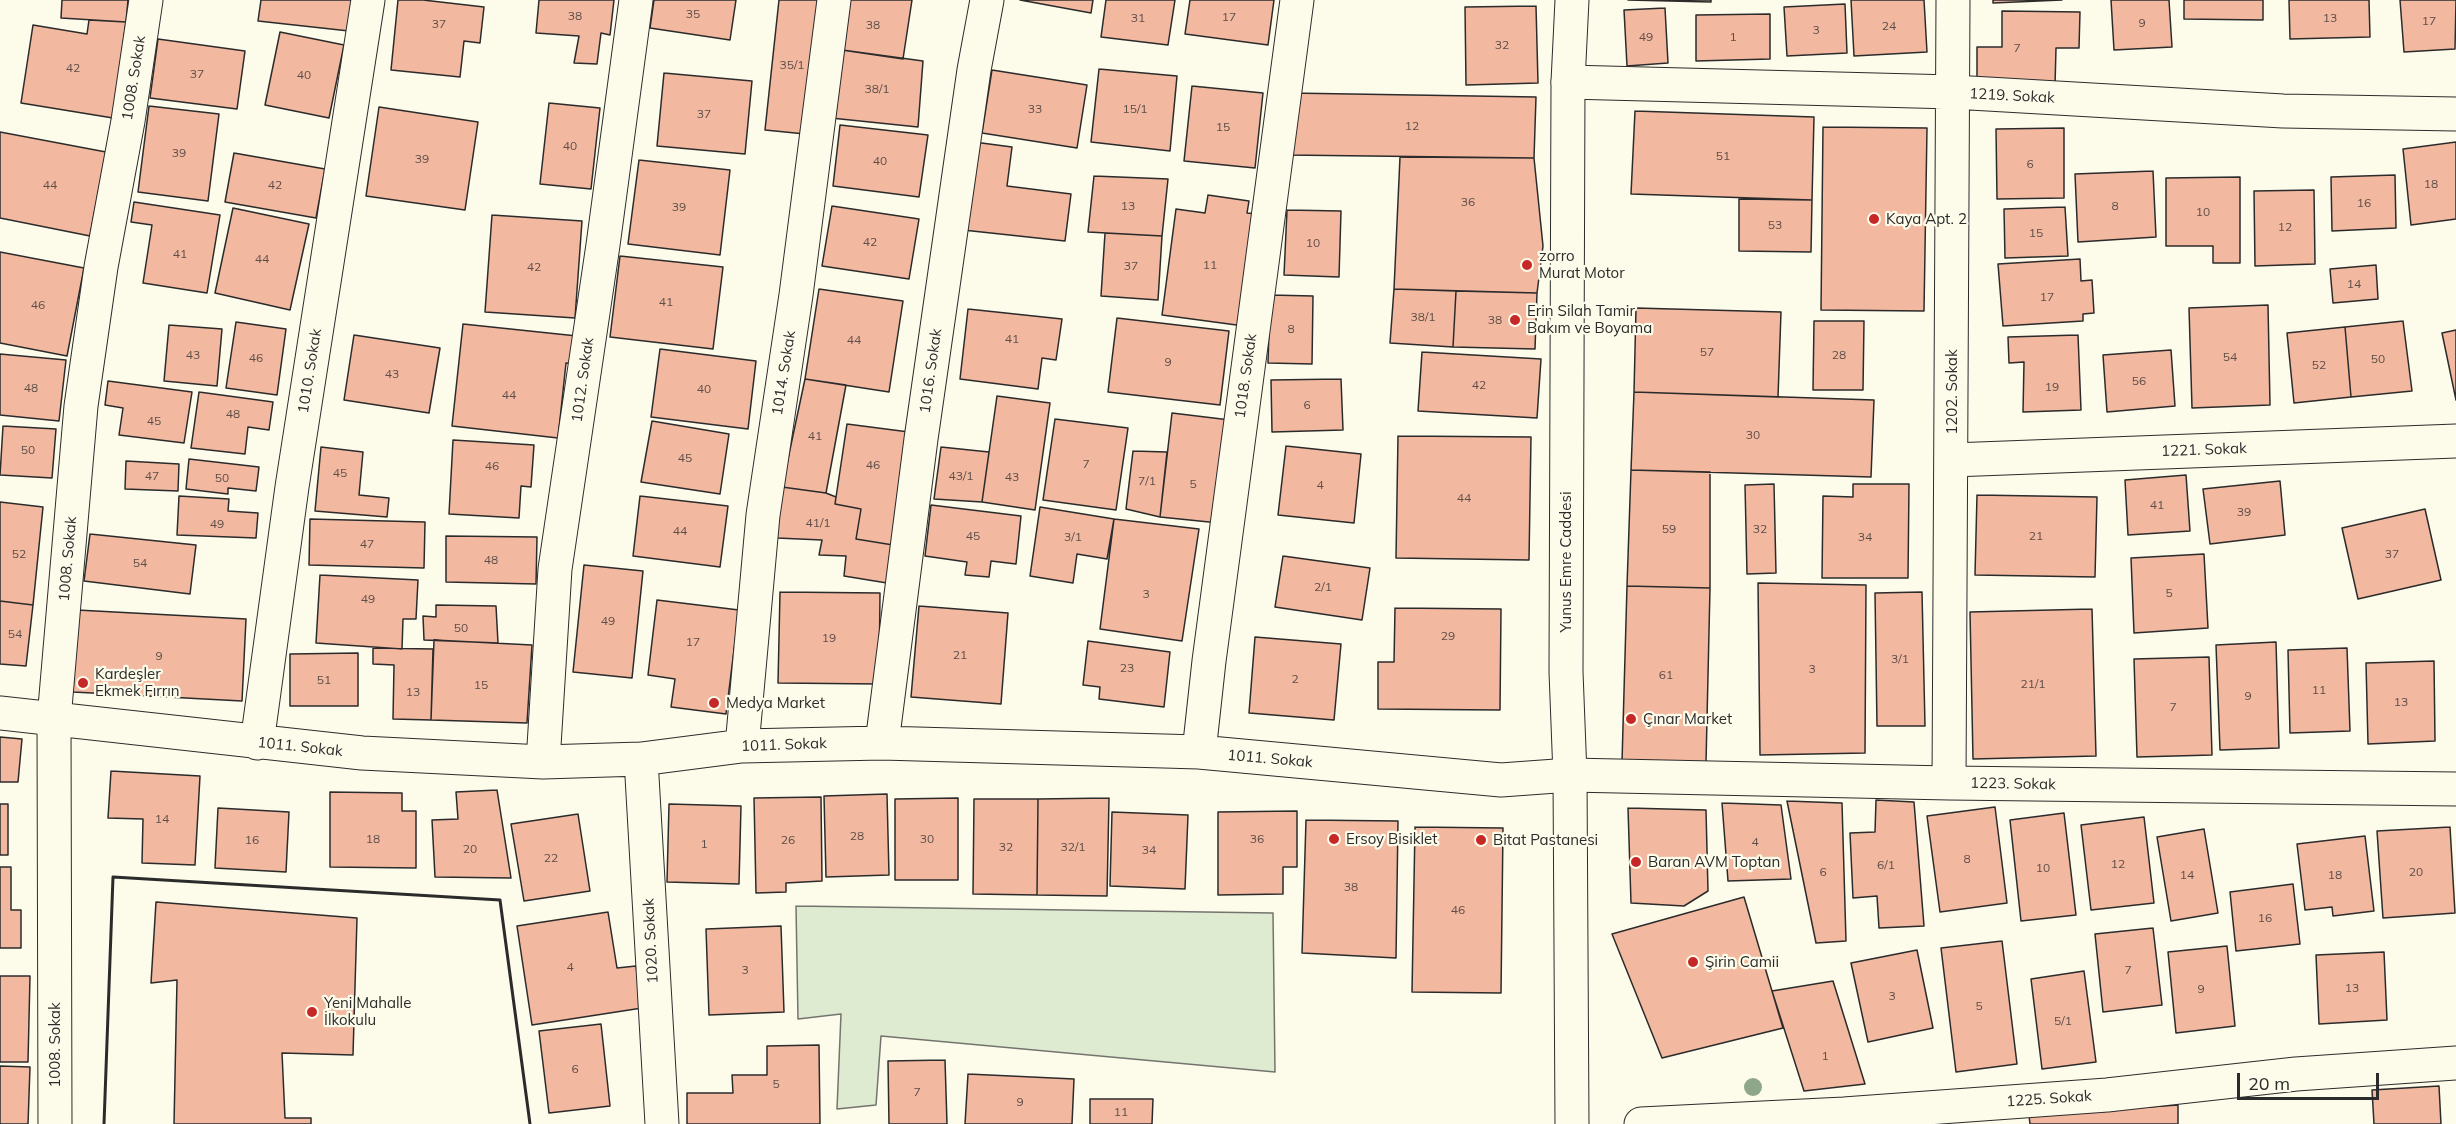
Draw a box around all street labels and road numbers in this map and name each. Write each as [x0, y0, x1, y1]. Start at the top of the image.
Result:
street label: 1008. Sokak [118, 34, 150, 122]
street label: 1219. Sokak [1969, 85, 2055, 107]
street label: 1010. Sokak [294, 327, 326, 415]
street label: 1016. Sokak [916, 327, 946, 415]
street label: 1014. Sokak [768, 329, 800, 417]
street label: 1018. Sokak [1231, 332, 1261, 420]
street label: 1012. Sokak [568, 336, 598, 424]
street label: 1202. Sokak [1943, 349, 1961, 435]
street label: 1221. Sokak [2161, 440, 2247, 460]
street label: Yunus Emre Caddesi [1557, 491, 1575, 633]
street label: 1008. Sokak [55, 516, 81, 602]
street label: 1011. Sokak [256, 734, 344, 760]
street label: 1011. Sokak [741, 735, 827, 755]
street label: 1011. Sokak [1227, 746, 1313, 772]
street label: 1223. Sokak [1970, 774, 2056, 794]
street label: 1020. Sokak [640, 898, 662, 984]
street label: 1008. Sokak [46, 1002, 64, 1088]
street label: 1225. Sokak [2006, 1087, 2092, 1111]

